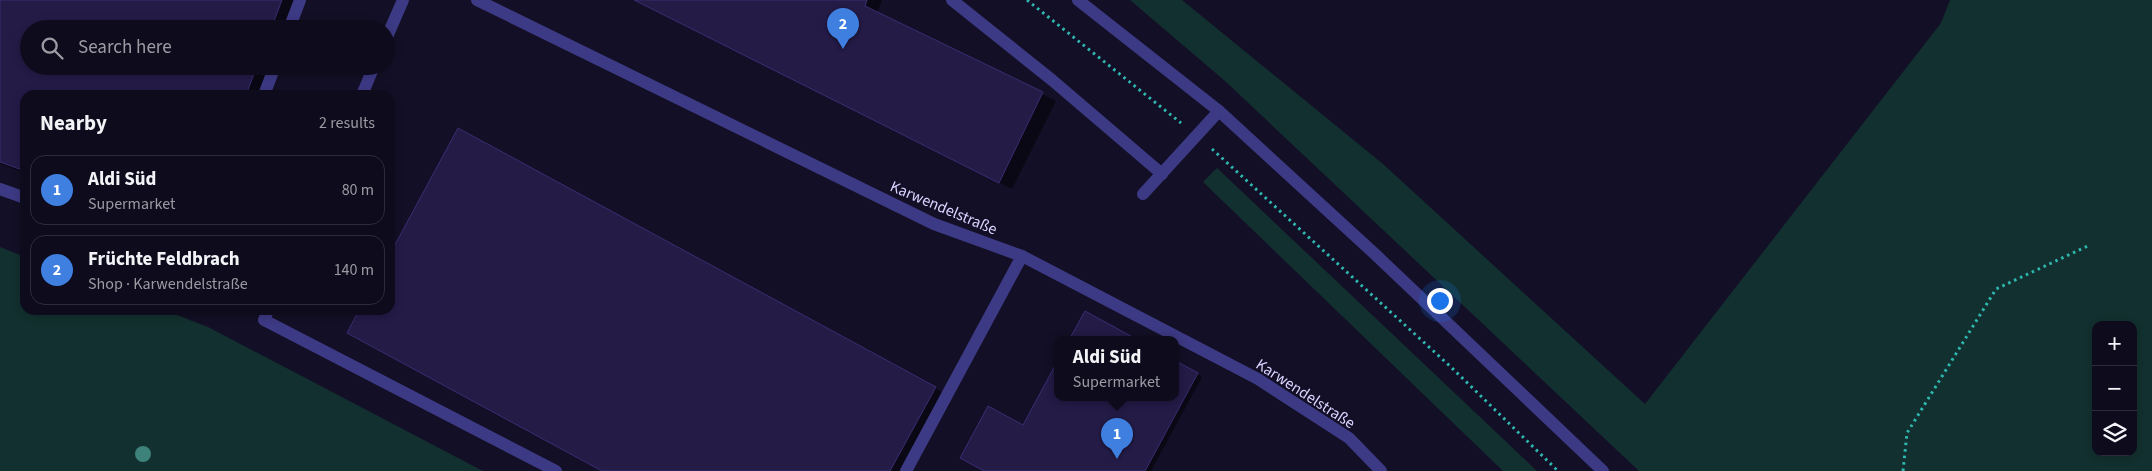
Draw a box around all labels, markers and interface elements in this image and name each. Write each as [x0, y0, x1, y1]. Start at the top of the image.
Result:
pin: 2 [827, 8, 859, 49]
search box [20, 20, 395, 75]
icon: search [38, 34, 66, 62]
text: Search here [78, 34, 172, 61]
text: Nearby [40, 108, 107, 138]
text: 2 results [319, 112, 375, 134]
text: Aldi Süd [88, 166, 157, 193]
street label: Karwendelstraße [887, 175, 1001, 240]
text: 1 [53, 179, 61, 201]
text: 80 m [342, 179, 374, 201]
text: Supermarket [88, 193, 175, 215]
text: Früchte Feldbrach [88, 246, 240, 273]
text: 2 [53, 259, 61, 281]
text: 140 m [334, 259, 374, 281]
text: Shop · Karwendelstraße [88, 273, 248, 295]
your location [1427, 288, 1453, 314]
map controls [2092, 321, 2137, 456]
button: + [2092, 321, 2137, 366]
popup [1054, 336, 1179, 401]
text: Aldi Süd [1073, 344, 1141, 371]
street label: Karwendelstraße [1251, 353, 1359, 434]
button: − [2092, 366, 2137, 411]
text: Supermarket [1073, 371, 1160, 393]
button: layers [2092, 411, 2137, 456]
pin: 1 [1101, 418, 1133, 459]

